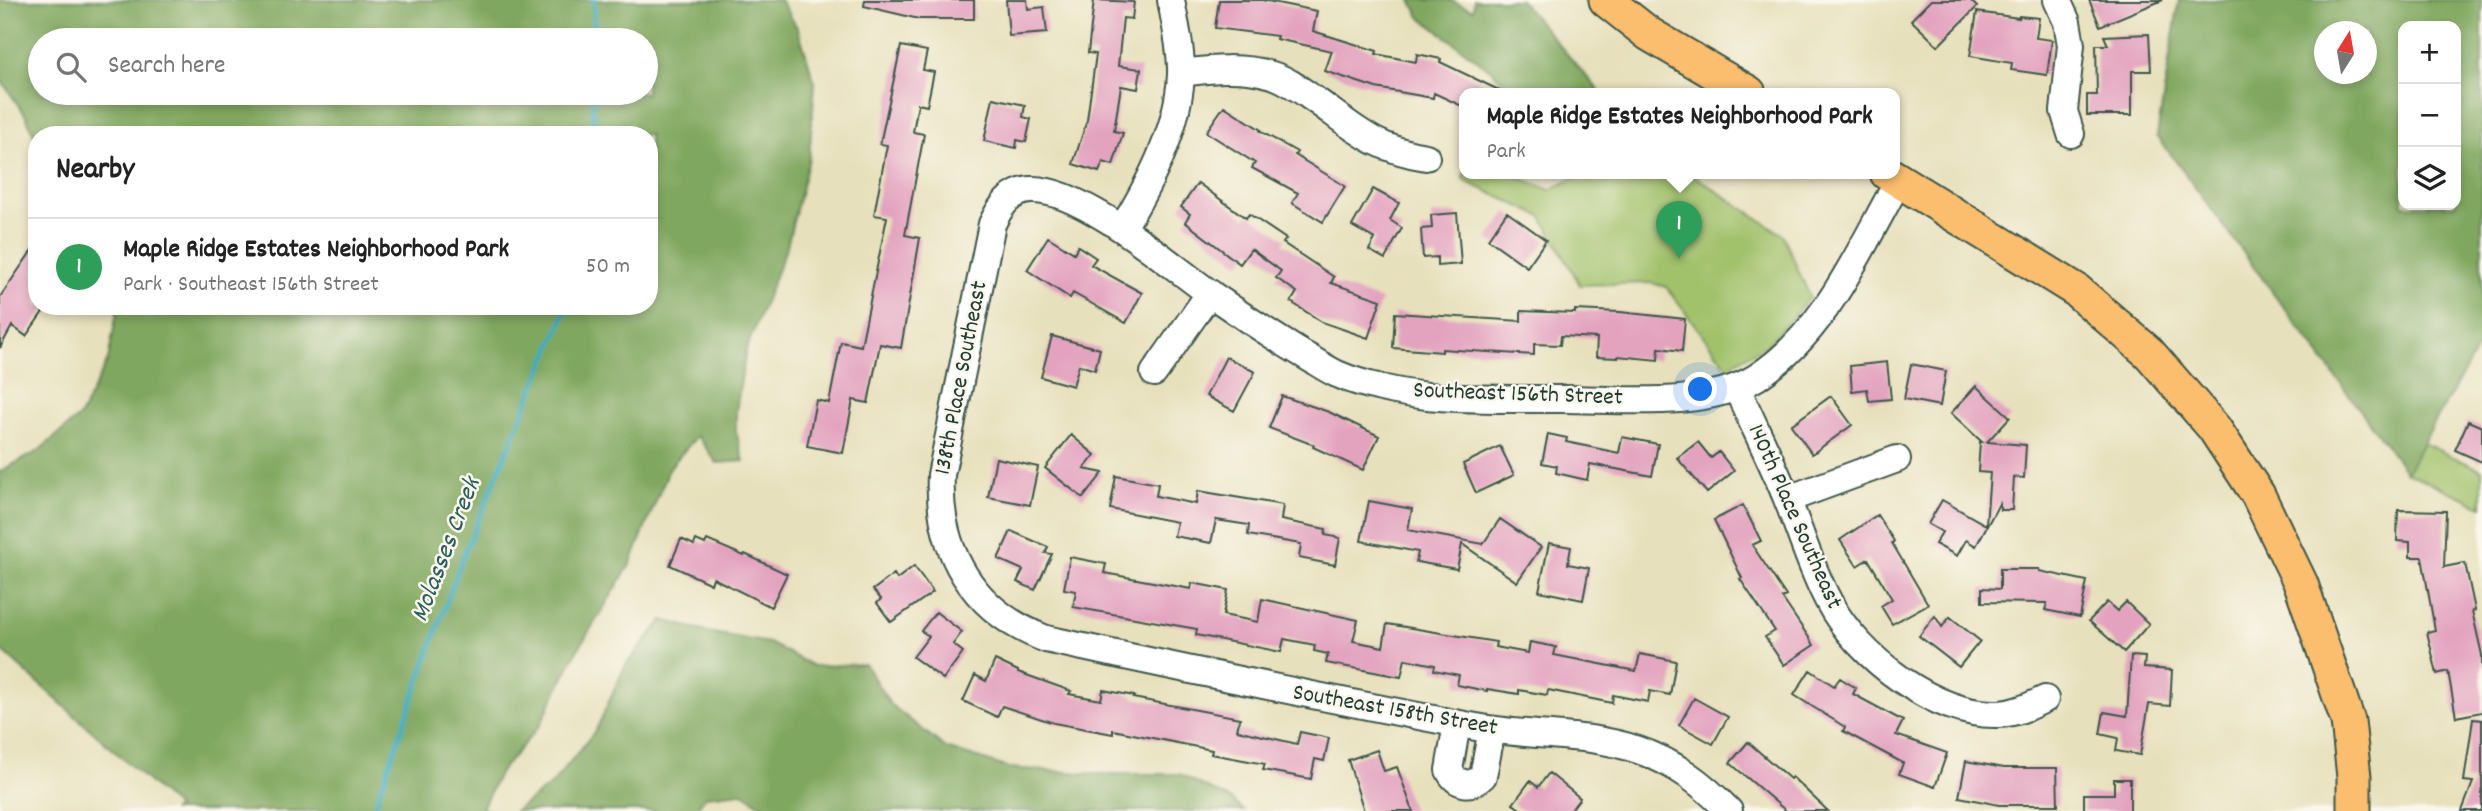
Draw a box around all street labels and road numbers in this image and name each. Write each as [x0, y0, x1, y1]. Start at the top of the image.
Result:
street label: 138th Place Southeast [927, 278, 997, 478]
street label: Southeast 156th Street [1413, 374, 1623, 416]
street label: 140th Place Southeast [1738, 419, 1850, 615]
street label: Southeast 158th Street [1290, 676, 1500, 746]

